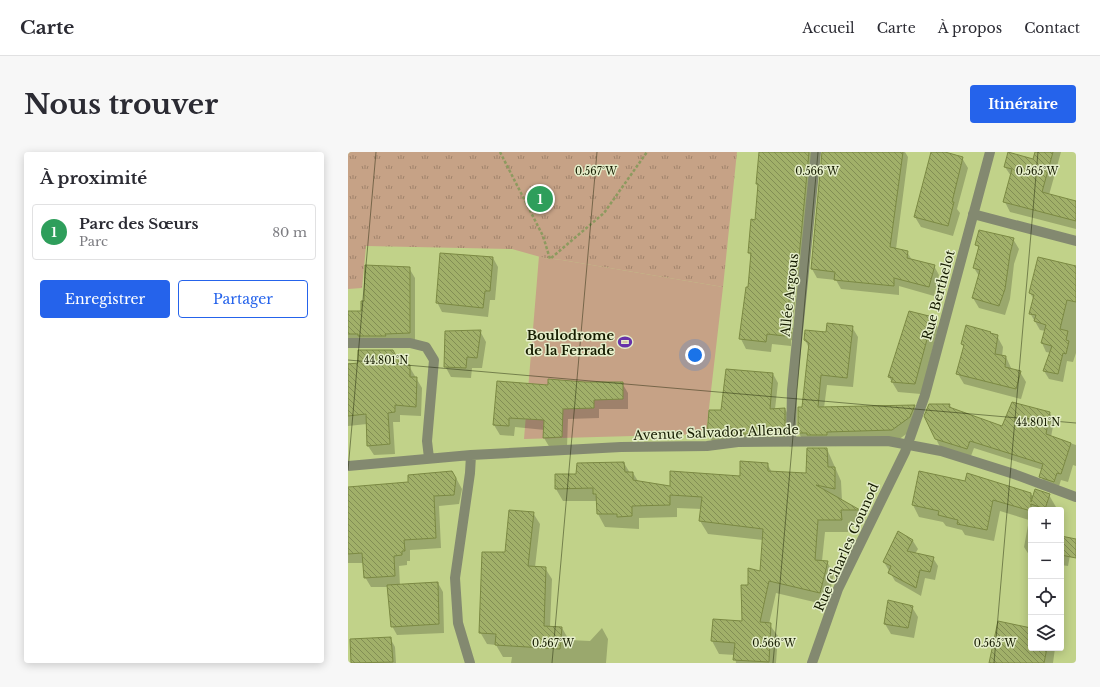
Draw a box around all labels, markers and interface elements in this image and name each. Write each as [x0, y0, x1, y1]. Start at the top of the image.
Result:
text: Carte [20, 16, 74, 39]
text: Accueil [802, 19, 855, 37]
text: Carte [877, 19, 916, 37]
text: À propos [938, 19, 1002, 37]
text: Contact [1024, 19, 1080, 37]
button: Itinéraire [970, 85, 1076, 123]
text: Nous trouver [24, 87, 218, 122]
text: 0.567°W [575, 165, 617, 178]
text: 0.566°W [795, 165, 839, 178]
text: 0.565°W [1016, 165, 1059, 178]
text: À proximité [40, 168, 147, 189]
pin: 1 [527, 184, 553, 214]
text: Parc des Sœurs [79, 214, 199, 233]
text: 1 [51, 224, 57, 241]
text: 80 m [272, 224, 307, 241]
text: Parc [79, 233, 108, 250]
street label: Rue Berthelot [918, 248, 959, 342]
street label: Allée Argous [777, 252, 802, 339]
button: Enregistrer [40, 280, 170, 318]
button: Partager [178, 280, 308, 318]
place label: Boulodrome de la Ferrade [525, 327, 614, 359]
sports icon: Boulodrome de la Ferrade [617, 334, 633, 350]
your location [685, 345, 705, 365]
text: 44.801°N [364, 354, 408, 367]
text: 44.801°N [1016, 416, 1060, 429]
street label: Avenue Salvador Allende [632, 421, 799, 444]
street label: Rue Charles Gounod [810, 480, 883, 614]
map controls [1028, 507, 1064, 651]
button: + [1028, 507, 1064, 543]
button: − [1028, 543, 1064, 579]
button: locate [1028, 579, 1064, 615]
button: layers [1028, 615, 1064, 651]
text: 0.567°W [532, 637, 574, 650]
text: 0.566°W [752, 637, 796, 650]
text: 0.565°W [974, 637, 1017, 650]

